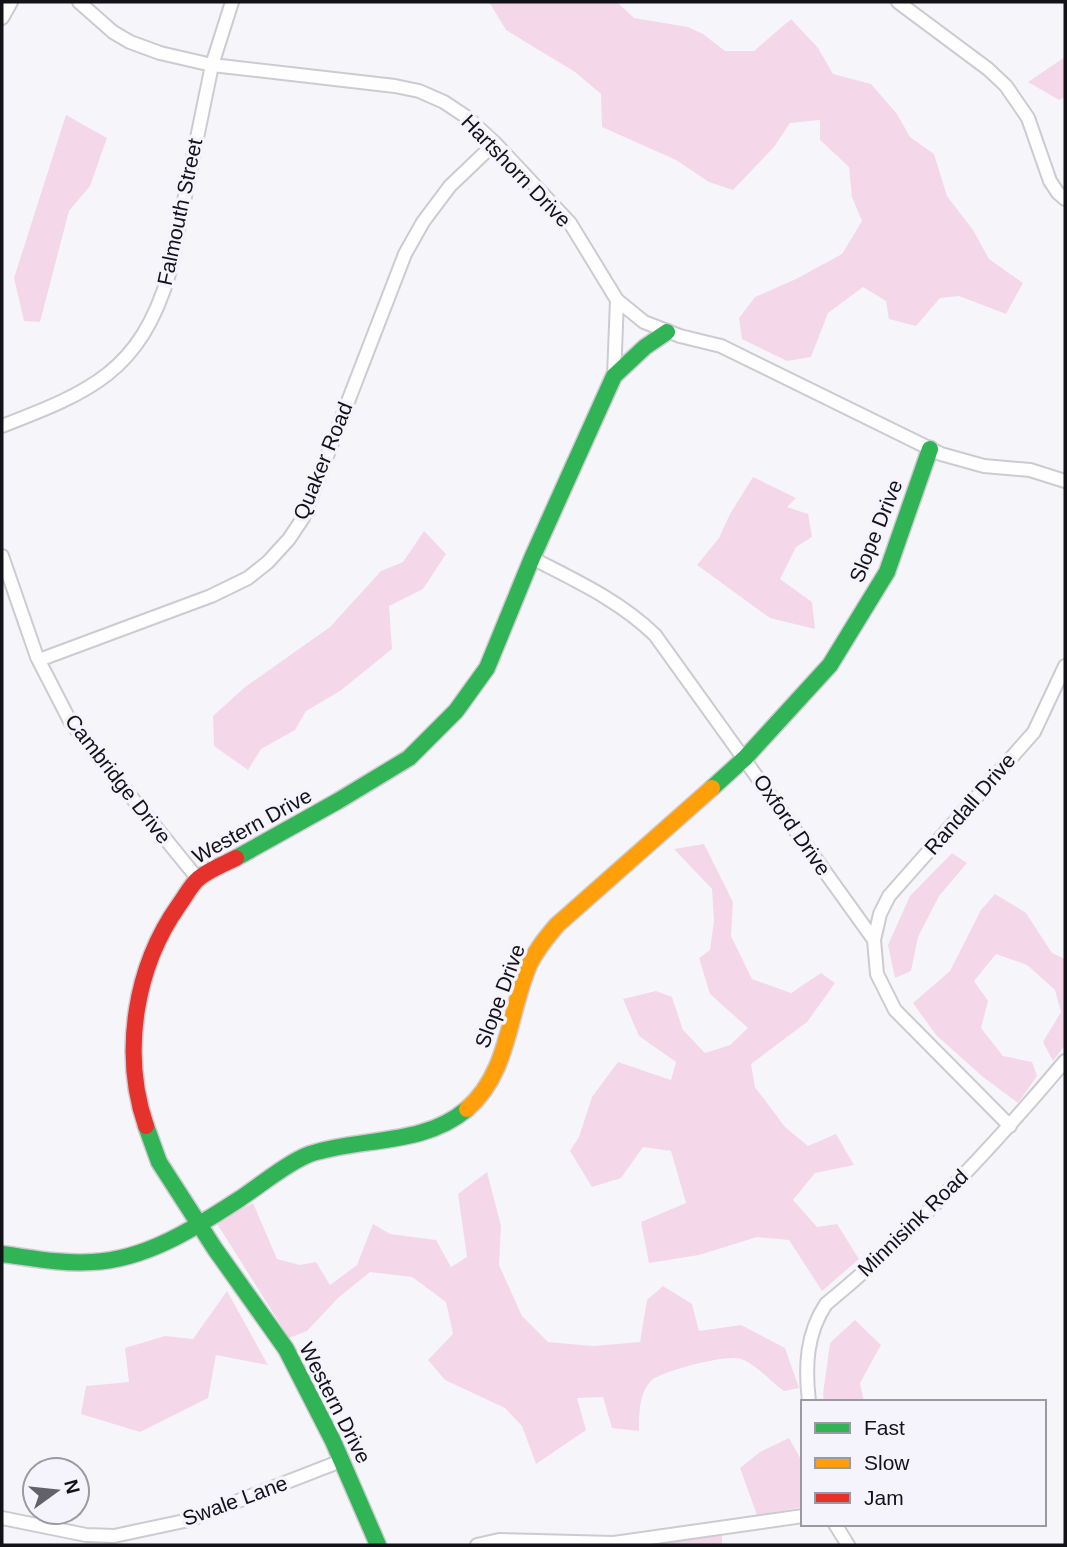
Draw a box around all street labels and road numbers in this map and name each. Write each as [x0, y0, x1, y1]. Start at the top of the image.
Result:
street label: Hartshorn Drive [457, 110, 576, 232]
street label: Falmouth Street [153, 136, 206, 287]
street label: Quaker Road [288, 399, 357, 523]
street label: Slope Drive [845, 476, 907, 585]
street label: Cambridge Drive [61, 710, 176, 848]
street label: Randall Drive [920, 749, 1020, 859]
street label: Oxford Drive [749, 770, 836, 880]
street label: Western Drive [188, 783, 315, 868]
street label: Slope Drive [470, 941, 529, 1051]
street label: Minnisink Road [853, 1164, 972, 1281]
street label: Western Drive [295, 1338, 376, 1467]
street label: Swale Lane [179, 1471, 290, 1530]

